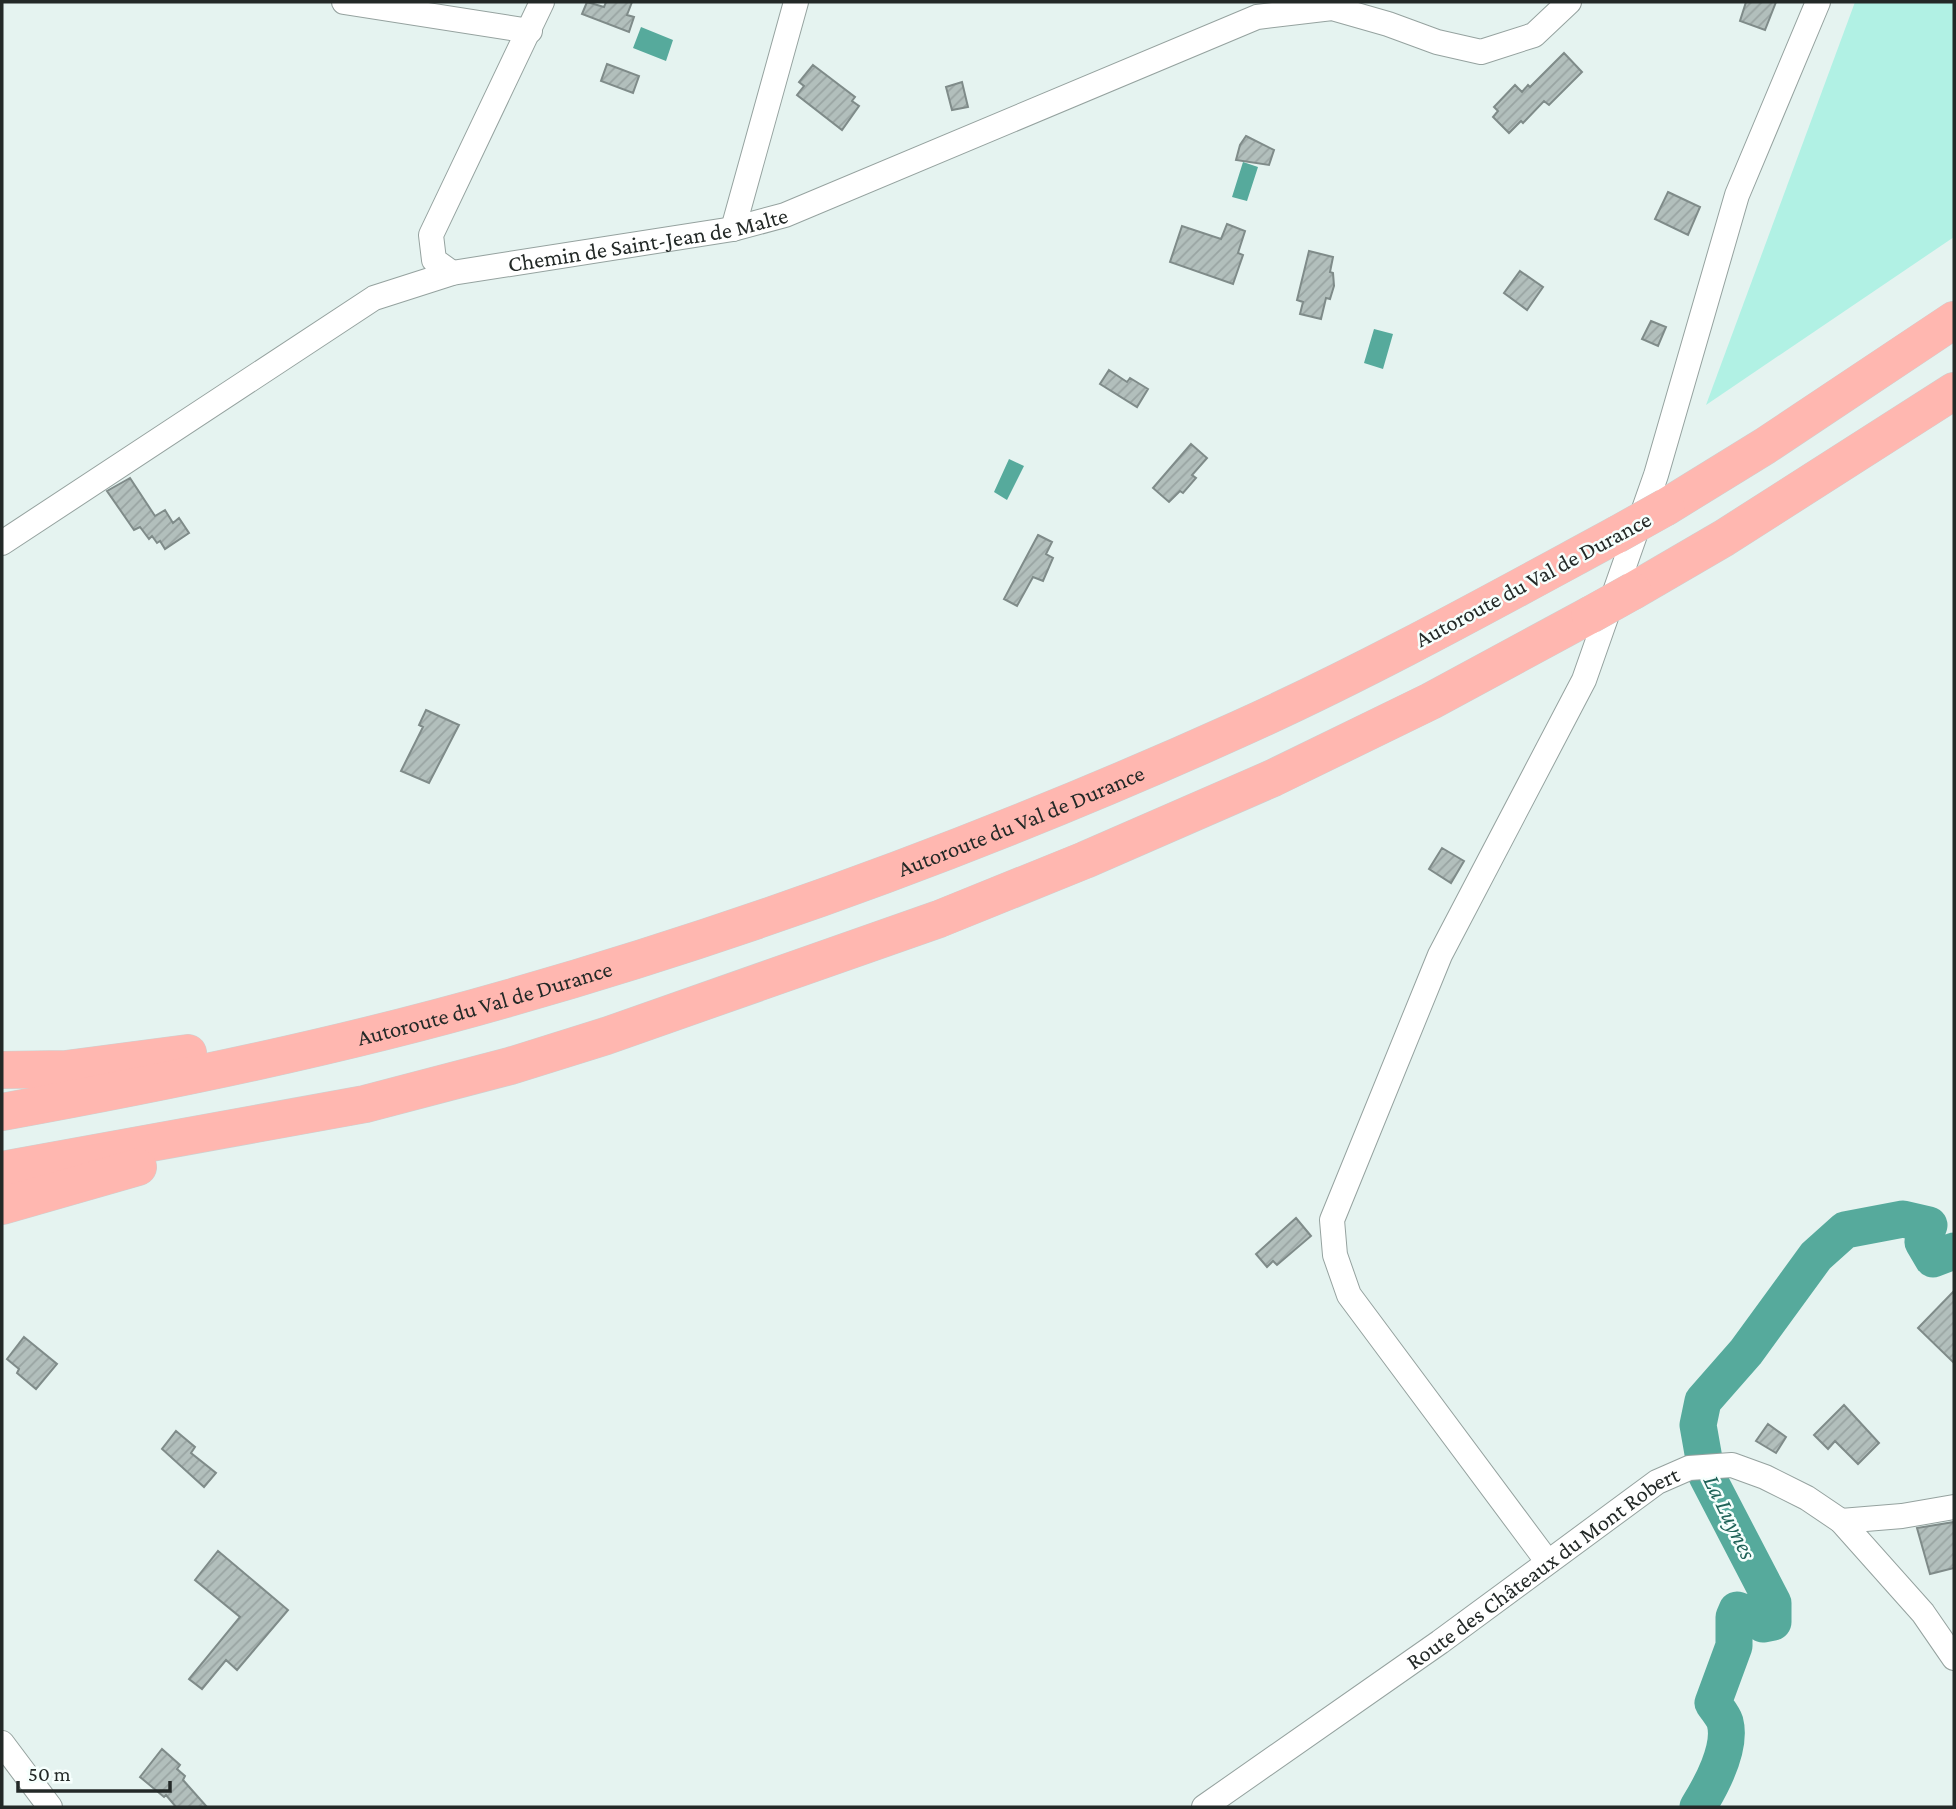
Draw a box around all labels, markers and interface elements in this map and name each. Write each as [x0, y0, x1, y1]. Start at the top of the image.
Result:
street label: Chemin de Saint-Jean de Malte [506, 202, 791, 277]
street label: Autoroute du Val de Durance [1411, 506, 1655, 652]
street label: Autoroute du Val de Durance [894, 759, 1148, 882]
street label: Autoroute du Val de Durance [355, 955, 615, 1051]
street label: Route des Châteaux du Mont Robert [1401, 1461, 1683, 1675]
water label: La Luynes [1698, 1470, 1763, 1564]
scale bar [18, 1750, 170, 1794]
text: 50 m [28, 1762, 71, 1786]

